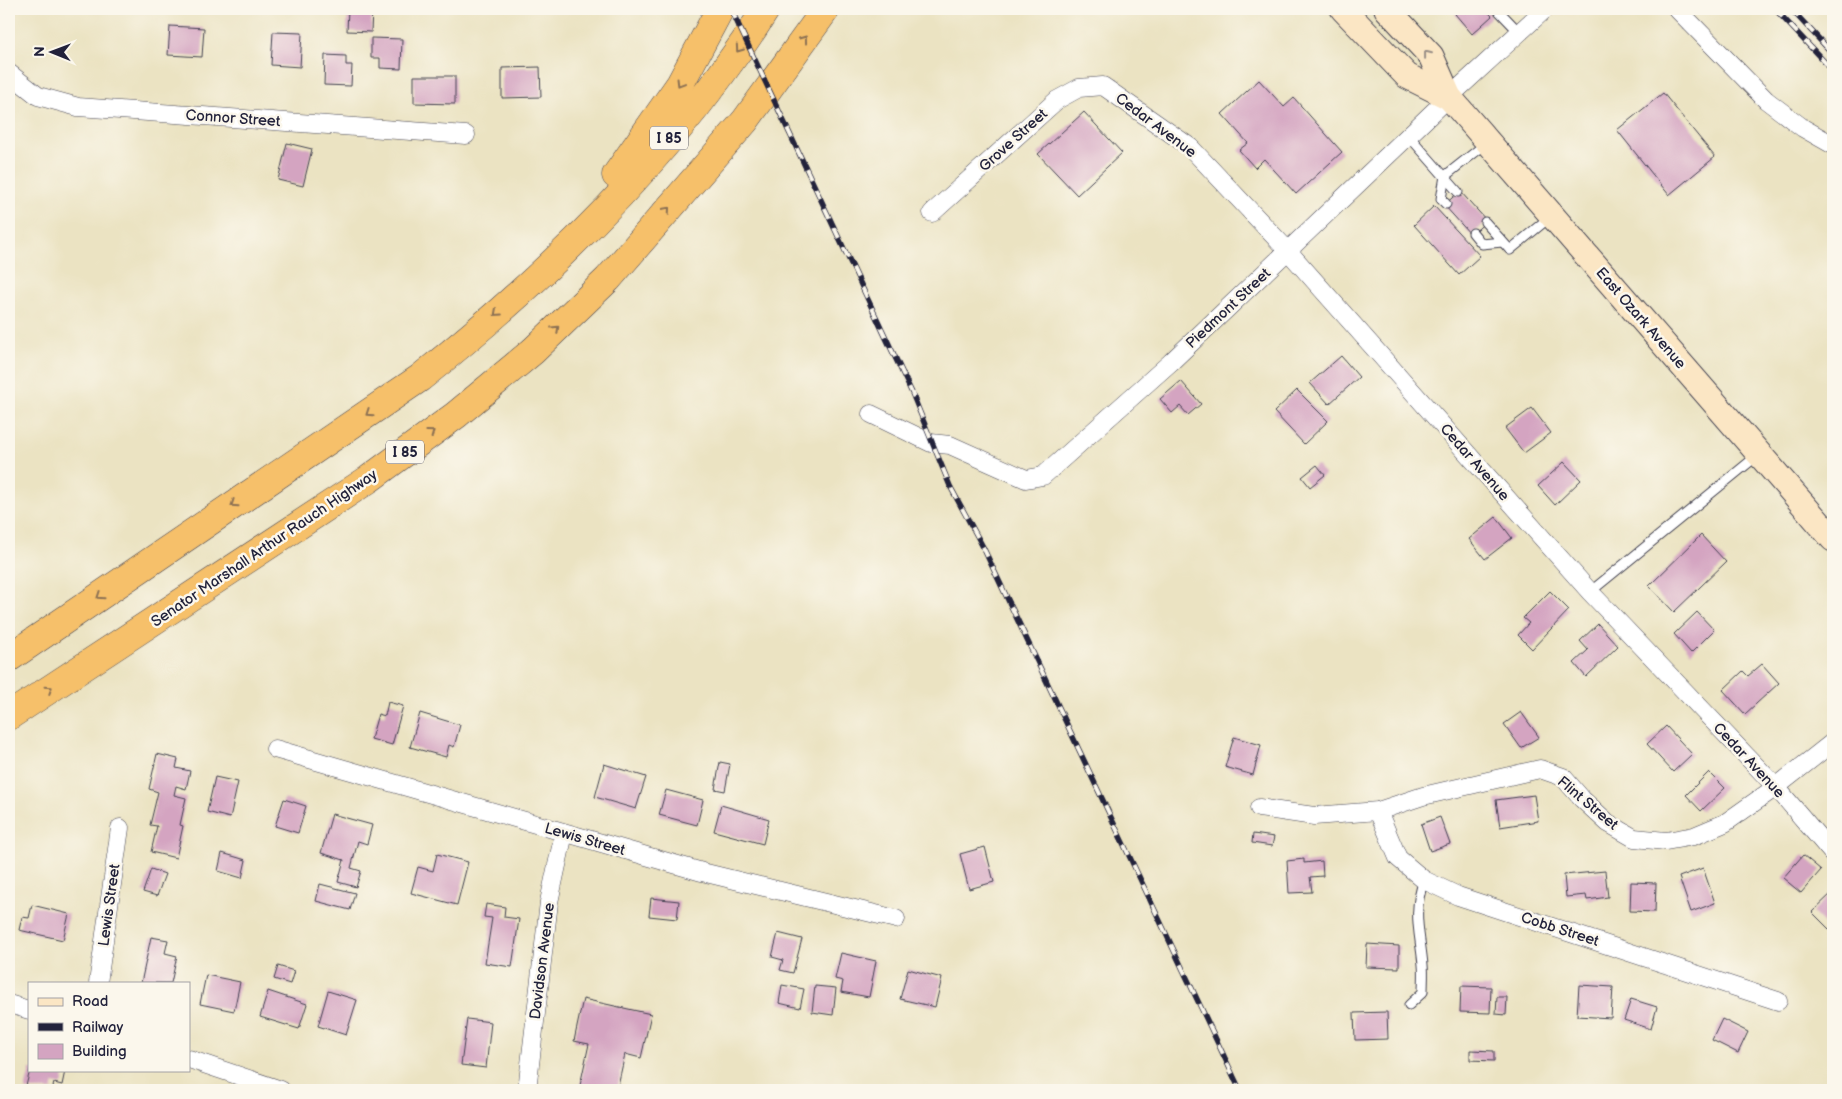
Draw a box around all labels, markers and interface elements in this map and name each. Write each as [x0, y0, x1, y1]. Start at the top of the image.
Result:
north arrow [28, 28, 78, 78]
one-way arrow [798, 35, 807, 45]
one-way arrow [736, 43, 745, 53]
text: N [31, 46, 48, 57]
one-way arrow [1424, 50, 1433, 59]
one-way arrow [677, 77, 687, 86]
street label: Cedar Avenue [1111, 89, 1200, 162]
street label: Grove Street [975, 104, 1052, 176]
street label: Connor Street [185, 106, 281, 131]
road number: I 85 [650, 126, 688, 150]
one-way arrow [661, 207, 670, 216]
street label: Piedmont Street [1182, 264, 1275, 353]
street label: East Ozark Avenue [1591, 264, 1690, 373]
one-way arrow [493, 308, 502, 317]
one-way arrow [550, 326, 559, 335]
one-way arrow [365, 407, 375, 416]
street label: Cedar Avenue [1436, 420, 1513, 505]
one-way arrow [426, 430, 435, 439]
road number: I 85 [386, 441, 424, 464]
street label: Senator Marshall Arthur Rauch Highway [148, 465, 381, 631]
one-way arrow [231, 498, 240, 508]
one-way arrow [96, 590, 106, 599]
one-way arrow [44, 686, 53, 695]
street label: Cedar Avenue [1709, 719, 1789, 802]
street label: Flint Street [1553, 772, 1622, 835]
street label: Lewis Street [542, 819, 628, 860]
street label: Lewis Street [94, 862, 125, 947]
street label: Davidson Avenue [526, 902, 559, 1020]
street label: Cobb Street [1518, 908, 1602, 951]
legend [28, 982, 190, 1072]
text: Road [72, 992, 108, 1011]
text: Railway [72, 1018, 123, 1037]
text: Building [72, 1042, 127, 1061]

